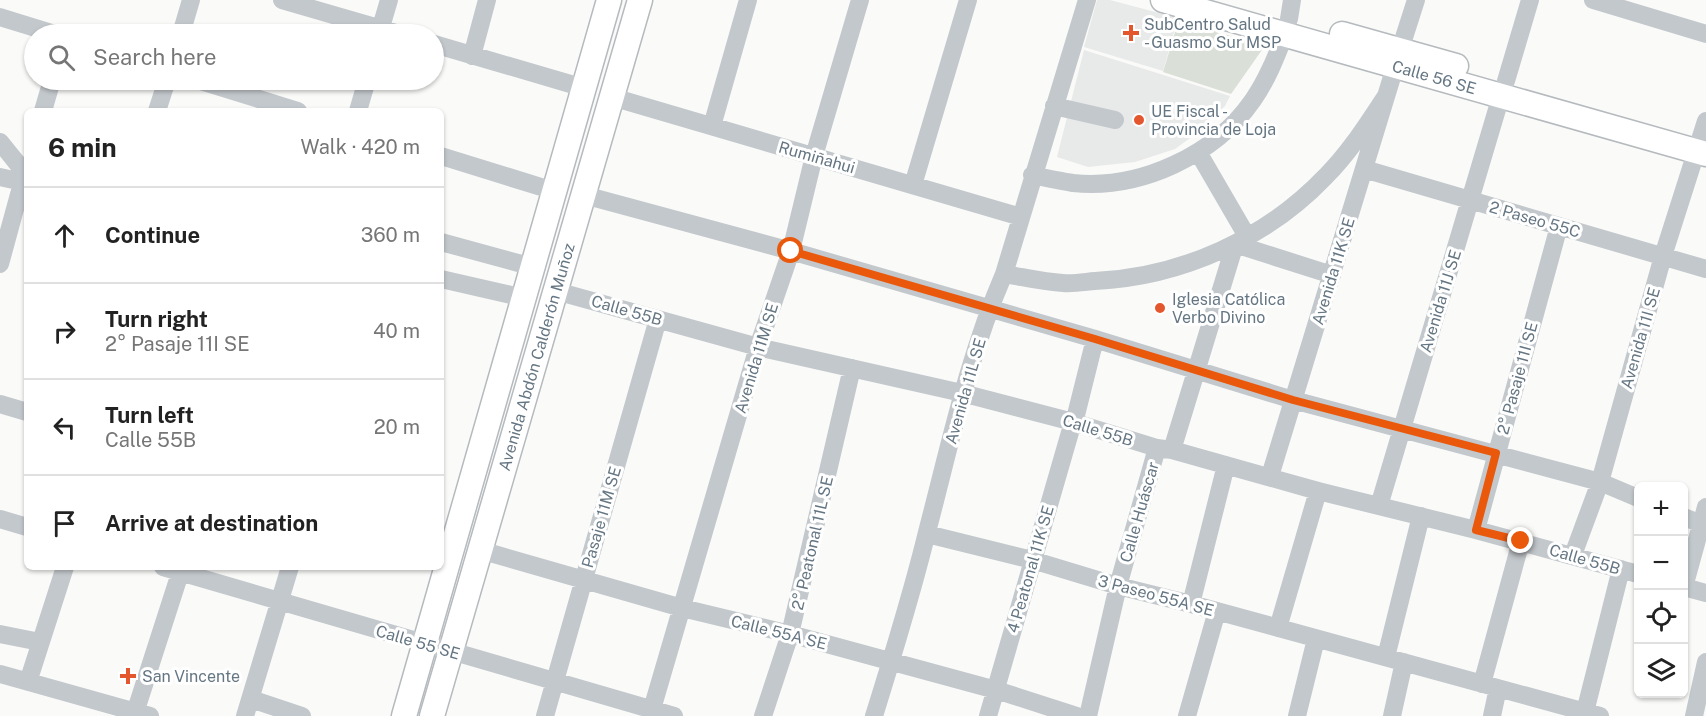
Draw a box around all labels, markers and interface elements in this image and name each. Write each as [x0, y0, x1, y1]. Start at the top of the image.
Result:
place label: SubCentro Salud - Guasmo Sur MSP [1144, 15, 1281, 52]
search box [24, 24, 444, 90]
marker: SubCentro Salud - Guasmo Sur MSP [1122, 24, 1140, 42]
icon: search [45, 41, 78, 74]
text: Search here [93, 44, 217, 70]
street label: Calle 56 SE [1390, 56, 1478, 98]
place label: UE Fiscal - Provincia de Loja [1151, 102, 1276, 139]
marker: UE Fiscal - Provincia de Loja [1132, 113, 1146, 127]
text: 6 min [48, 132, 117, 163]
text: Walk · 420 m [300, 135, 420, 159]
street label: Rumiñahui [776, 138, 857, 177]
street label: 2 Paseo 55C [1487, 197, 1583, 242]
street label: Avenida 11K SE [1308, 215, 1359, 327]
icon: ahead [48, 219, 81, 252]
text: Continue [105, 222, 200, 248]
text: 360 m [361, 223, 420, 247]
route start [777, 237, 803, 263]
street label: Avenida Abdón Calderón Muñoz [495, 241, 579, 473]
street label: Avenida 11J SE [1416, 247, 1465, 355]
street label: Avenida 11I SE [1617, 285, 1664, 391]
place label: Iglesia Católica Verbo Divino [1172, 290, 1285, 327]
street label: Calle 55B [589, 291, 665, 330]
street label: Avenida 11M SE [731, 301, 782, 416]
marker: Iglesia Católica Verbo Divino [1153, 301, 1167, 315]
text: Turn right [105, 306, 208, 332]
icon: right [48, 315, 81, 348]
text: 40 m [373, 319, 420, 343]
street label: 2° Pasaje 11I SE [1493, 320, 1542, 436]
text: 2° Pasaje 11I SE [105, 332, 250, 356]
street label: Avenida 11L SE [941, 336, 990, 446]
text: Turn left [105, 402, 194, 428]
icon: left [48, 411, 81, 444]
street label: Calle 55B [1060, 411, 1135, 450]
text: 20 m [374, 415, 420, 439]
text: Calle 55B [105, 428, 196, 452]
street label: Calle Huáscar [1116, 460, 1163, 565]
street label: Pasaje 11M SE [578, 464, 625, 570]
street label: 2° Peatonal 11L SE [788, 474, 837, 612]
map controls [1634, 482, 1688, 698]
button: + [1634, 482, 1688, 536]
street label: 4 Peatonal 11K SE [1003, 503, 1058, 635]
icon: arrive [48, 507, 81, 540]
text: Arrive at destination [105, 510, 318, 536]
route end [1507, 527, 1533, 553]
button: − [1634, 536, 1688, 590]
street label: Calle 55B [1547, 540, 1623, 579]
street label: 3 Paseo 55A SE [1096, 571, 1216, 620]
button: locate [1634, 590, 1688, 644]
street label: Calle 55A SE [729, 611, 829, 654]
street label: Calle 55 SE [374, 621, 462, 664]
button: layers [1634, 644, 1688, 698]
marker: San Vincente [119, 667, 137, 685]
place label: San Vincente [142, 667, 240, 686]

